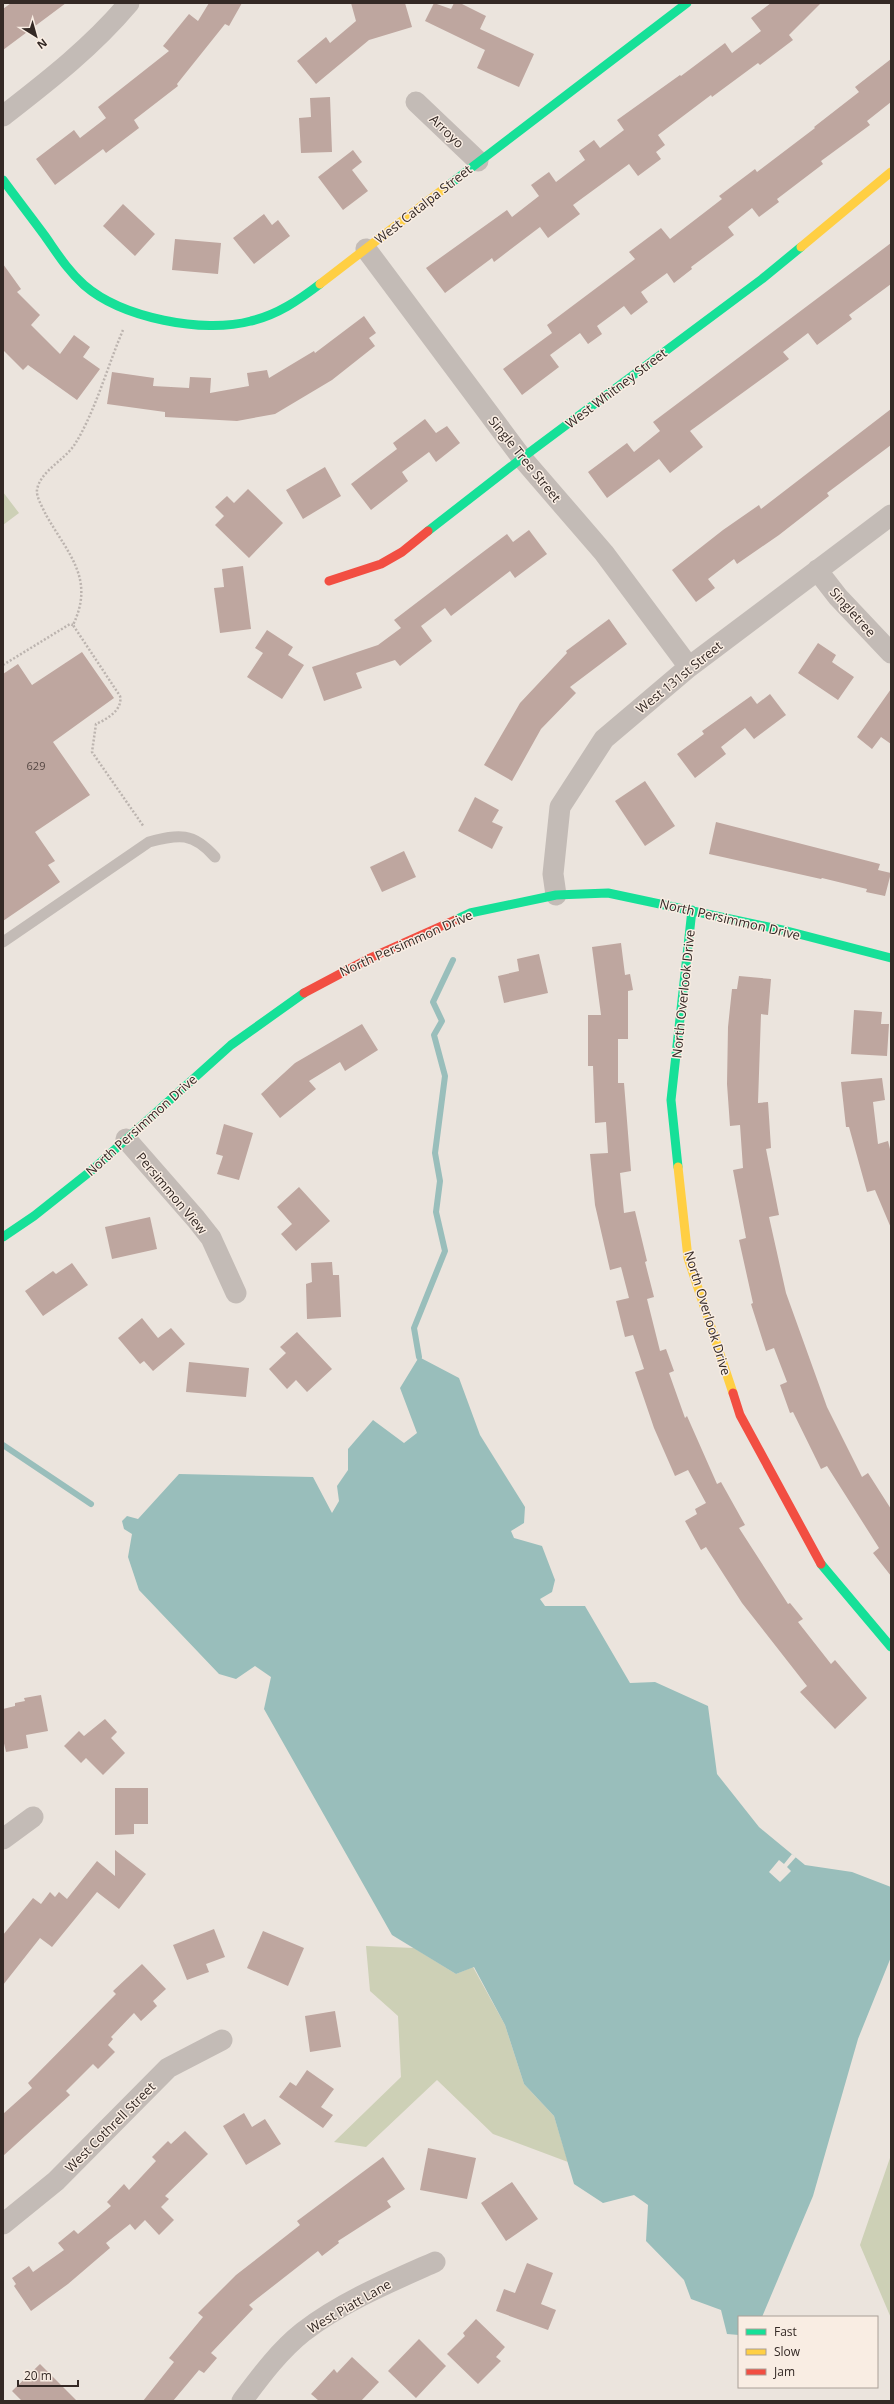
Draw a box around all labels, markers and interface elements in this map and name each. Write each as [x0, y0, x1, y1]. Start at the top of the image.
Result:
north arrow [16, 16, 56, 56]
text: N [34, 36, 50, 53]
street label: Arroyo [426, 110, 468, 152]
street label: West Catalpa Street [371, 160, 476, 248]
street label: West Whitney Street [562, 344, 671, 432]
street label: Single Tree Street [485, 412, 566, 506]
street label: Singletree [826, 583, 880, 641]
street label: West 131st Street [632, 636, 726, 717]
house number: 629 [27, 758, 45, 773]
street label: North Persimmon Drive [658, 894, 802, 944]
street label: North Persimmon Drive [337, 906, 475, 980]
street label: North Overlook Drive [667, 929, 699, 1059]
street label: North Persimmon Drive [82, 1070, 200, 1180]
street label: Persimmon View [132, 1148, 212, 1238]
street label: North Overlook Drive [681, 1249, 735, 1377]
street label: West Cothrell Street [61, 2078, 159, 2176]
street label: West Piatt Lane [304, 2275, 394, 2337]
legend [738, 2316, 878, 2388]
text: Fast [774, 2323, 797, 2340]
text: Slow [774, 2343, 801, 2360]
scale bar [18, 2362, 78, 2388]
text: Jam [773, 2363, 795, 2380]
text: 20 m [24, 2367, 52, 2384]

